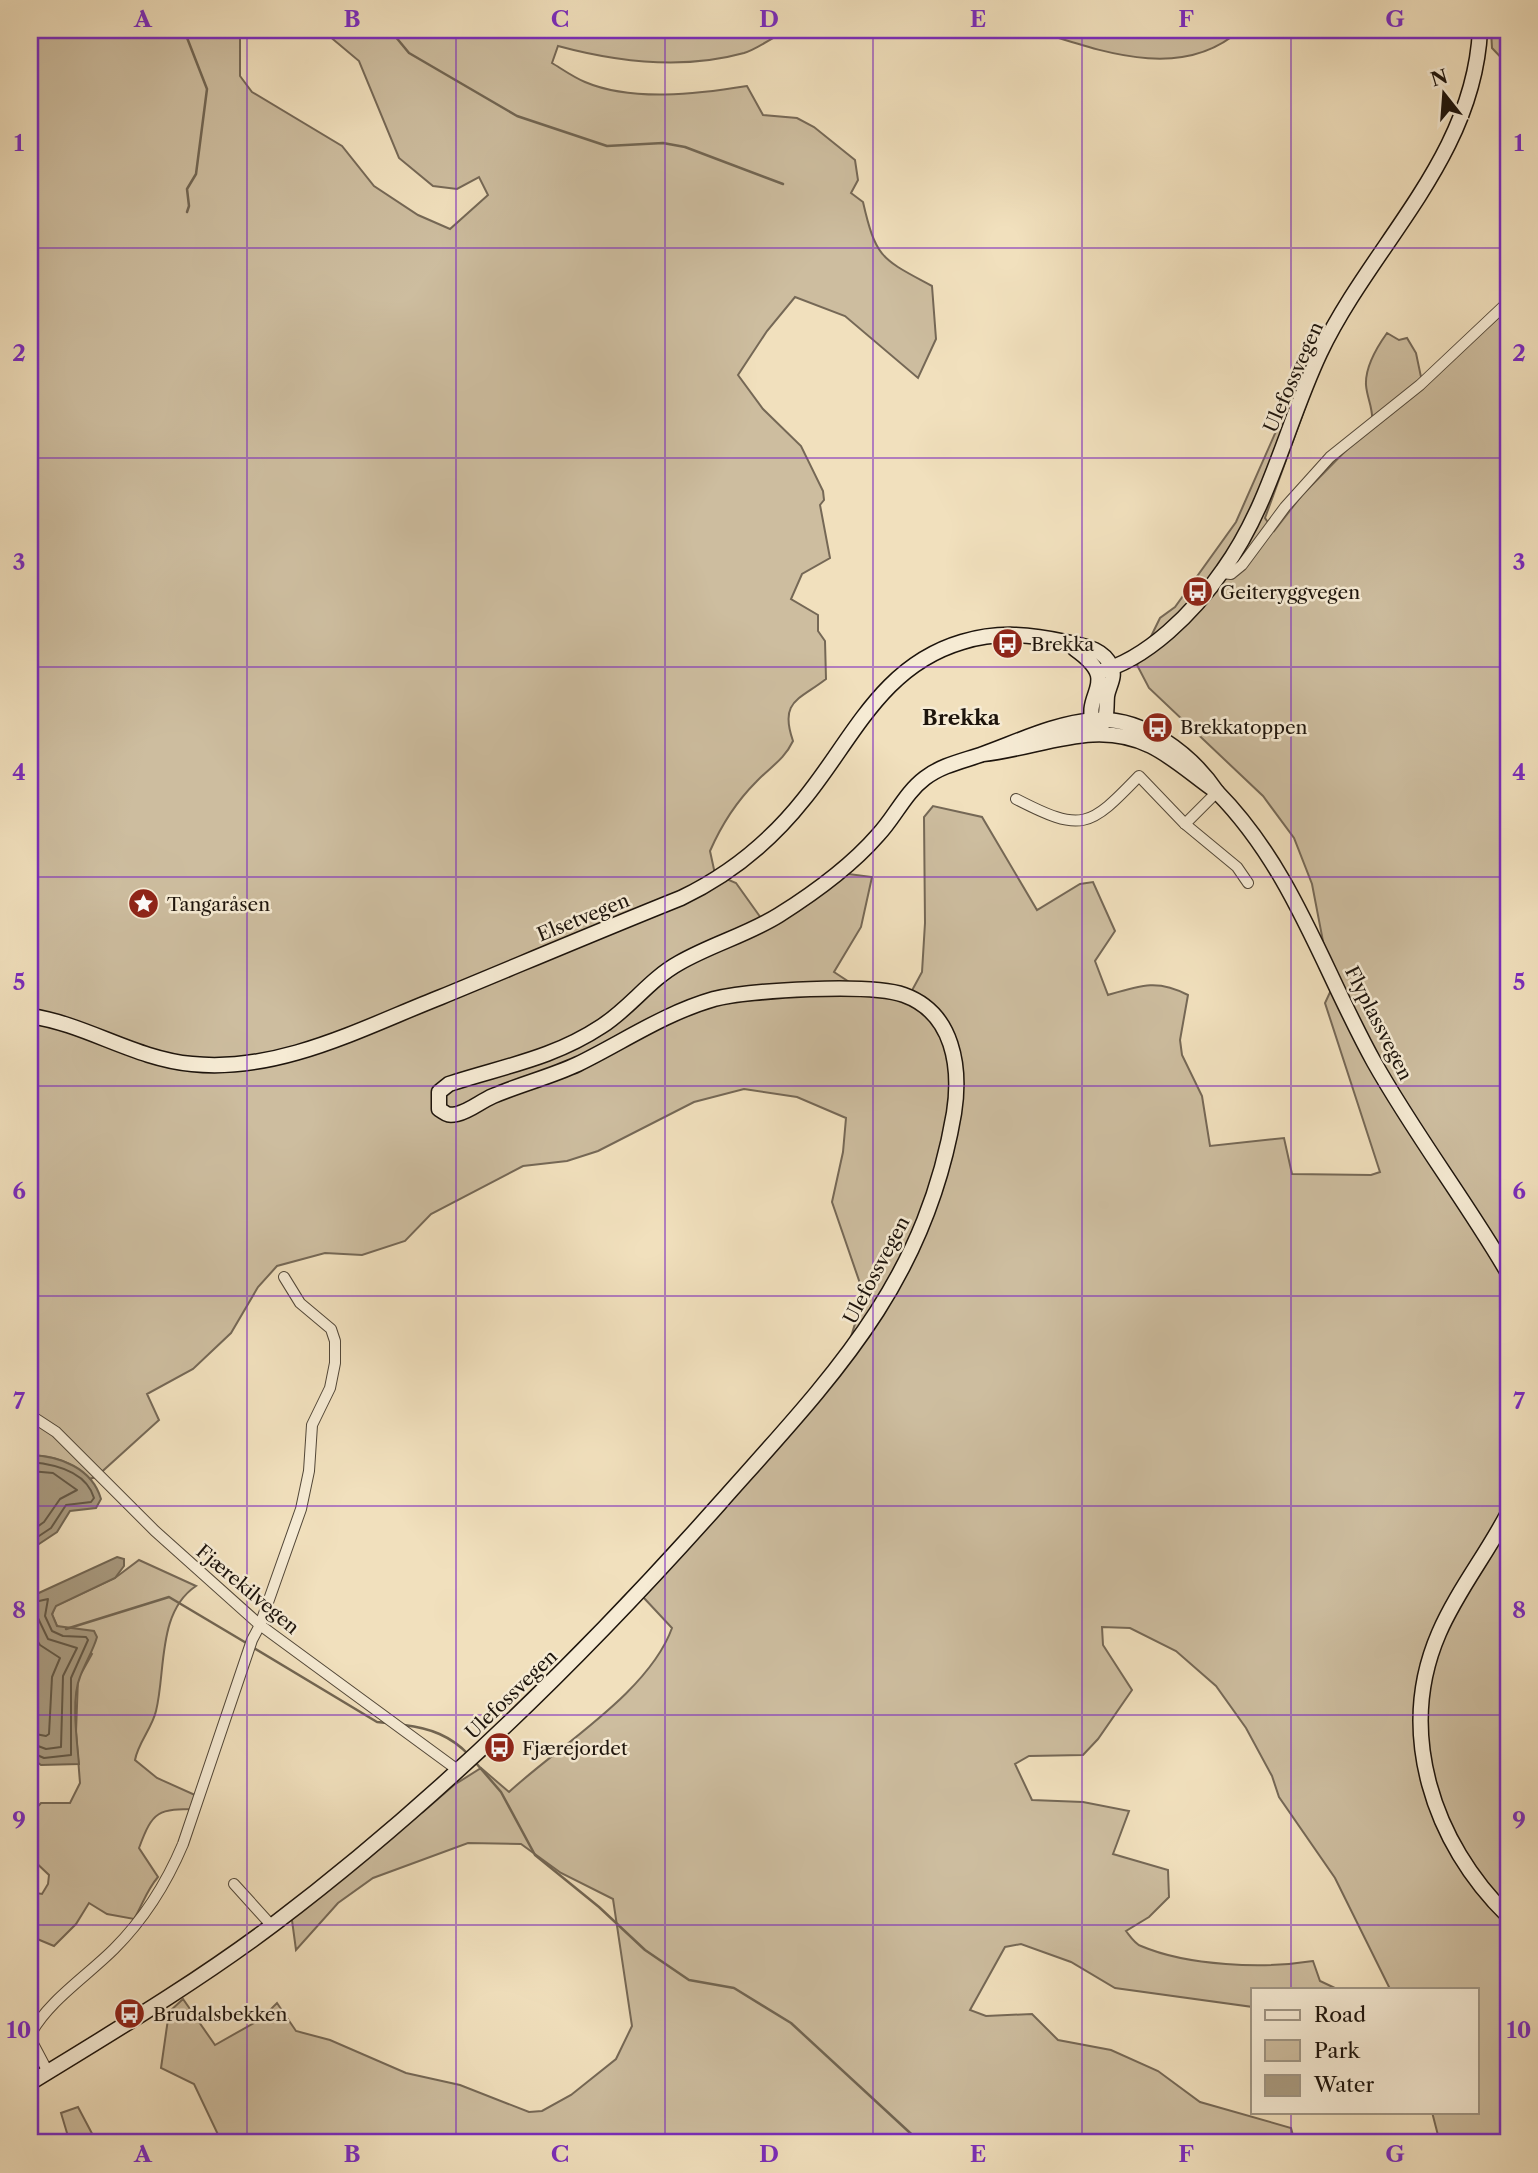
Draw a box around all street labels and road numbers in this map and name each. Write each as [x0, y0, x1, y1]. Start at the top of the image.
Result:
street label: Ulefossvegen [1259, 318, 1328, 436]
street label: Elsetvegen [534, 889, 633, 946]
street label: Flyplassvegen [1340, 962, 1417, 1084]
street label: Ulefossvegen [838, 1212, 914, 1328]
street label: Fjærekilvegen [192, 1540, 304, 1639]
street label: Ulefossvegen [461, 1645, 562, 1744]

